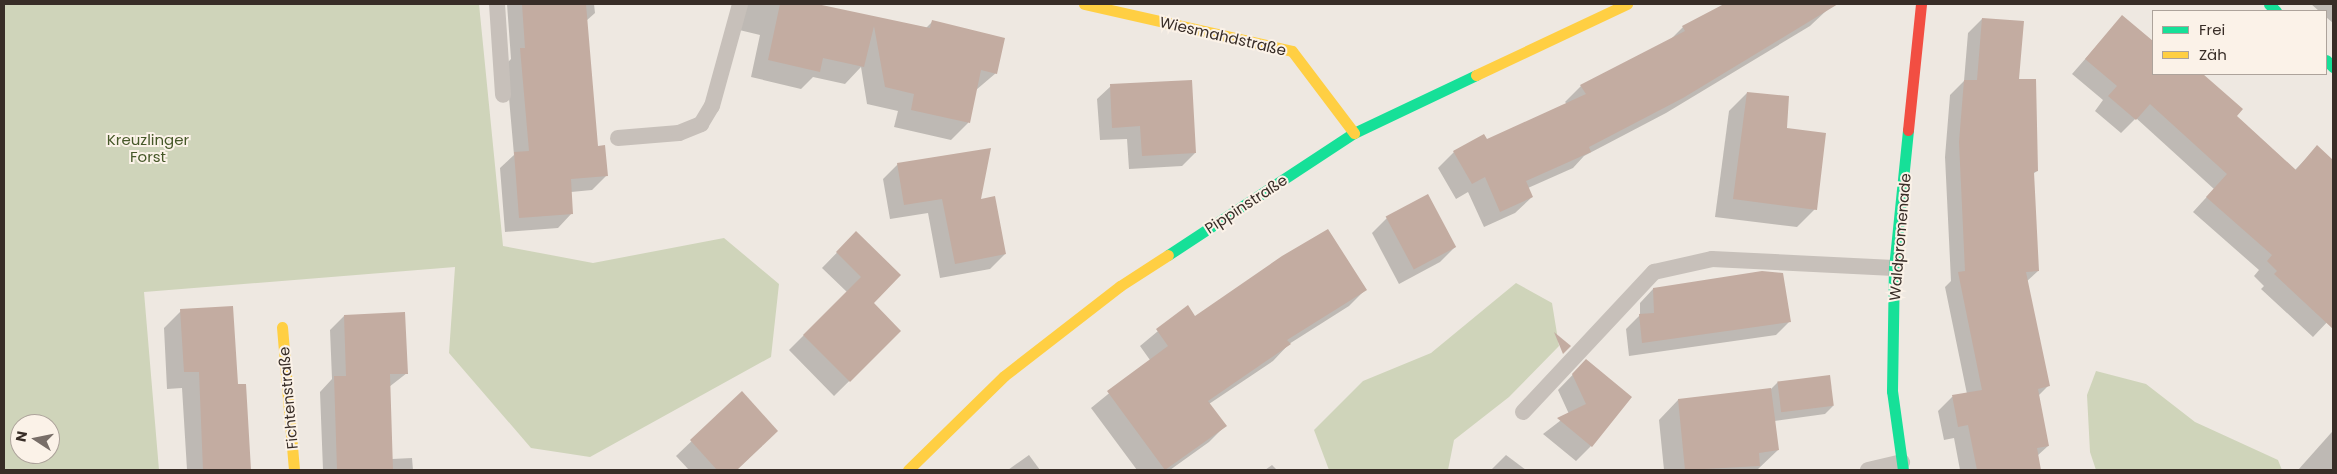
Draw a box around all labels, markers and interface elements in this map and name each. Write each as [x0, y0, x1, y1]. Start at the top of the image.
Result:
legend [2152, 10, 2327, 75]
street label: Wiesmahdstraße [1158, 13, 1288, 59]
text: Frei [2199, 19, 2225, 40]
text: Zäh [2199, 44, 2227, 65]
park label: Kreuzlinger Forst [107, 130, 189, 165]
street label: Pippinstraße [1201, 171, 1291, 237]
street label: Waldpromenade [1885, 173, 1915, 301]
street label: Fichtenstraße [275, 346, 301, 450]
north arrow [10, 414, 60, 464]
text: N [10, 429, 32, 443]

